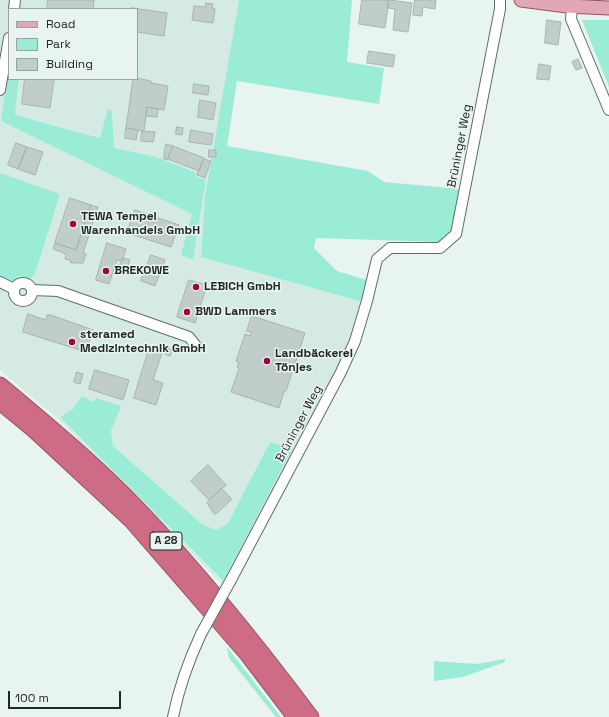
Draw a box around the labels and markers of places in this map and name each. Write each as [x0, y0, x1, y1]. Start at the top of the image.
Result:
place label: TEWA Tempel Warenhandels GmbH [81, 210, 200, 238]
marker: TEWA Tempel Warenhandels GmbH [68, 219, 78, 229]
place label: BREKOWE [114, 264, 169, 278]
marker: BREKOWE [101, 266, 111, 276]
place label: LEBICH GmbH [204, 280, 281, 294]
marker: LEBICH GmbH [191, 282, 201, 292]
place label: BWD Lammers [195, 305, 277, 319]
marker: BWD Lammers [182, 307, 192, 317]
place label: steramed Medizintechnik GmbH [80, 328, 206, 356]
marker: steramed Medizintechnik GmbH [67, 337, 77, 347]
place label: Landbäckerei Tönjes [275, 347, 353, 375]
marker: Landbäckerei Tönjes [262, 356, 272, 366]

